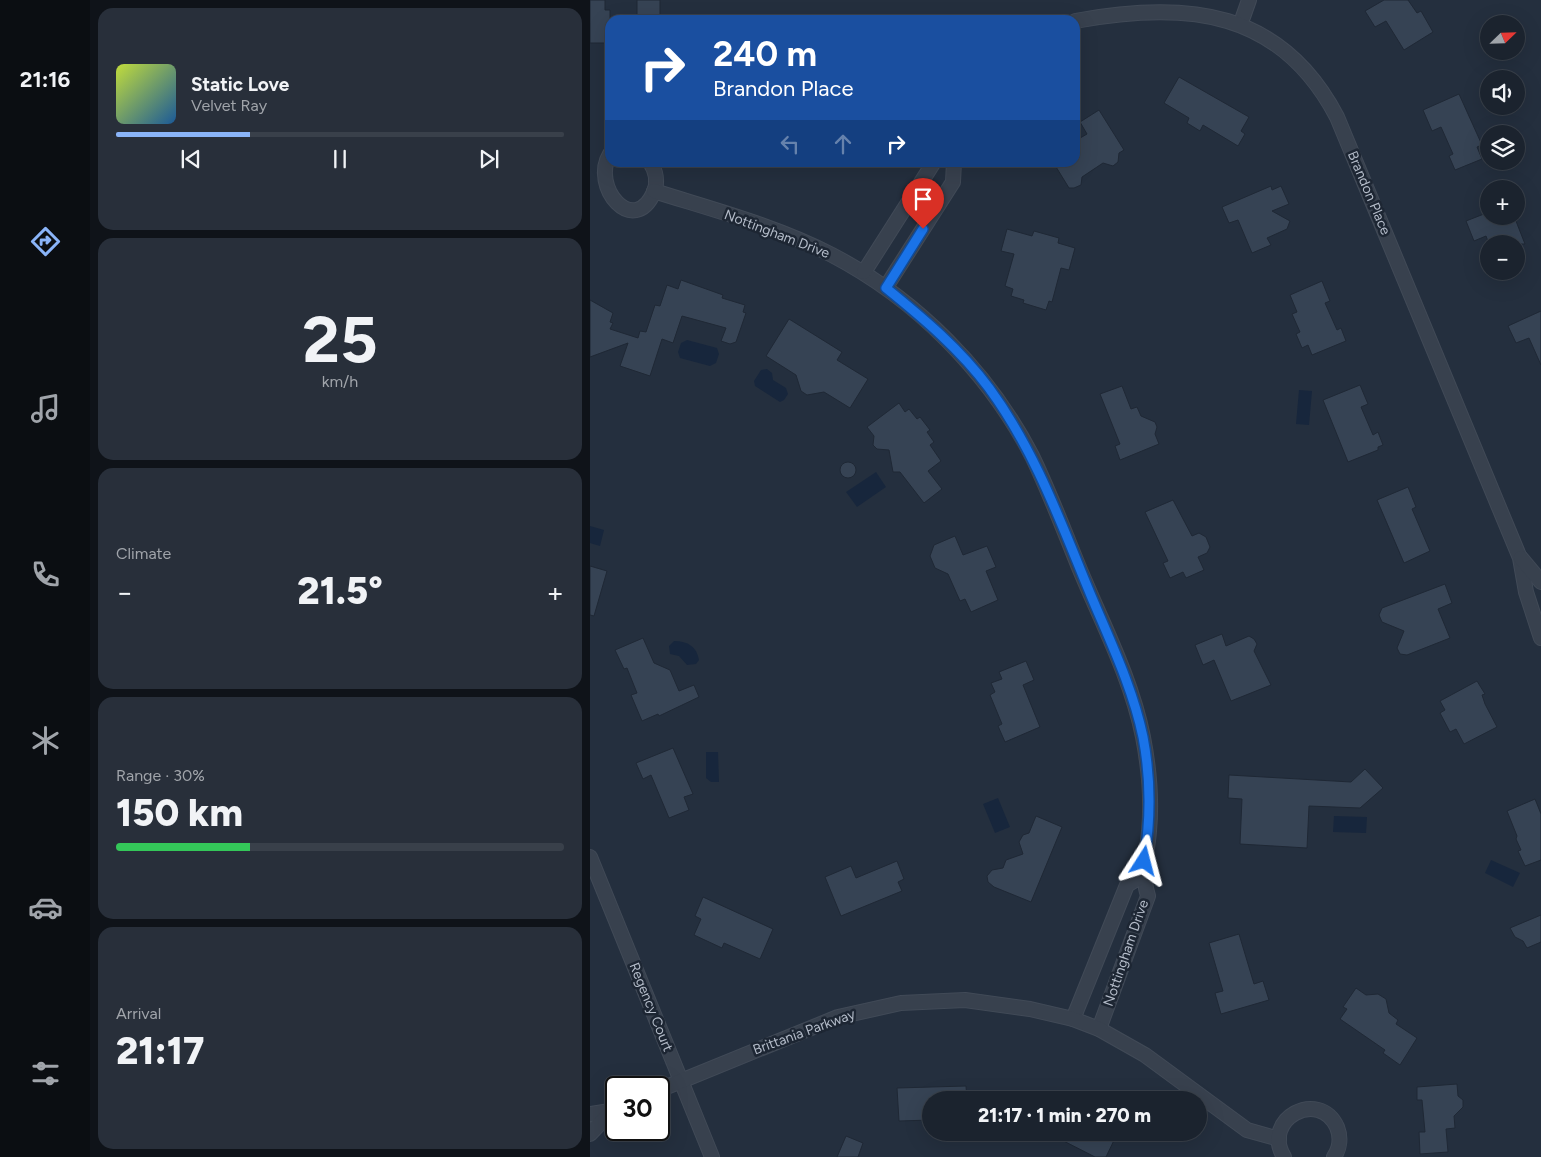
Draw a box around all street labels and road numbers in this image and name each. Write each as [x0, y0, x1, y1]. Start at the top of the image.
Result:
street label: Brandon Place [1344, 149, 1394, 238]
street label: Nottingham Drive [722, 206, 832, 262]
street label: Nottingham Drive [1100, 897, 1152, 1008]
street label: Regency Court [625, 960, 677, 1054]
street label: Brittania Parkway [750, 1005, 858, 1058]

